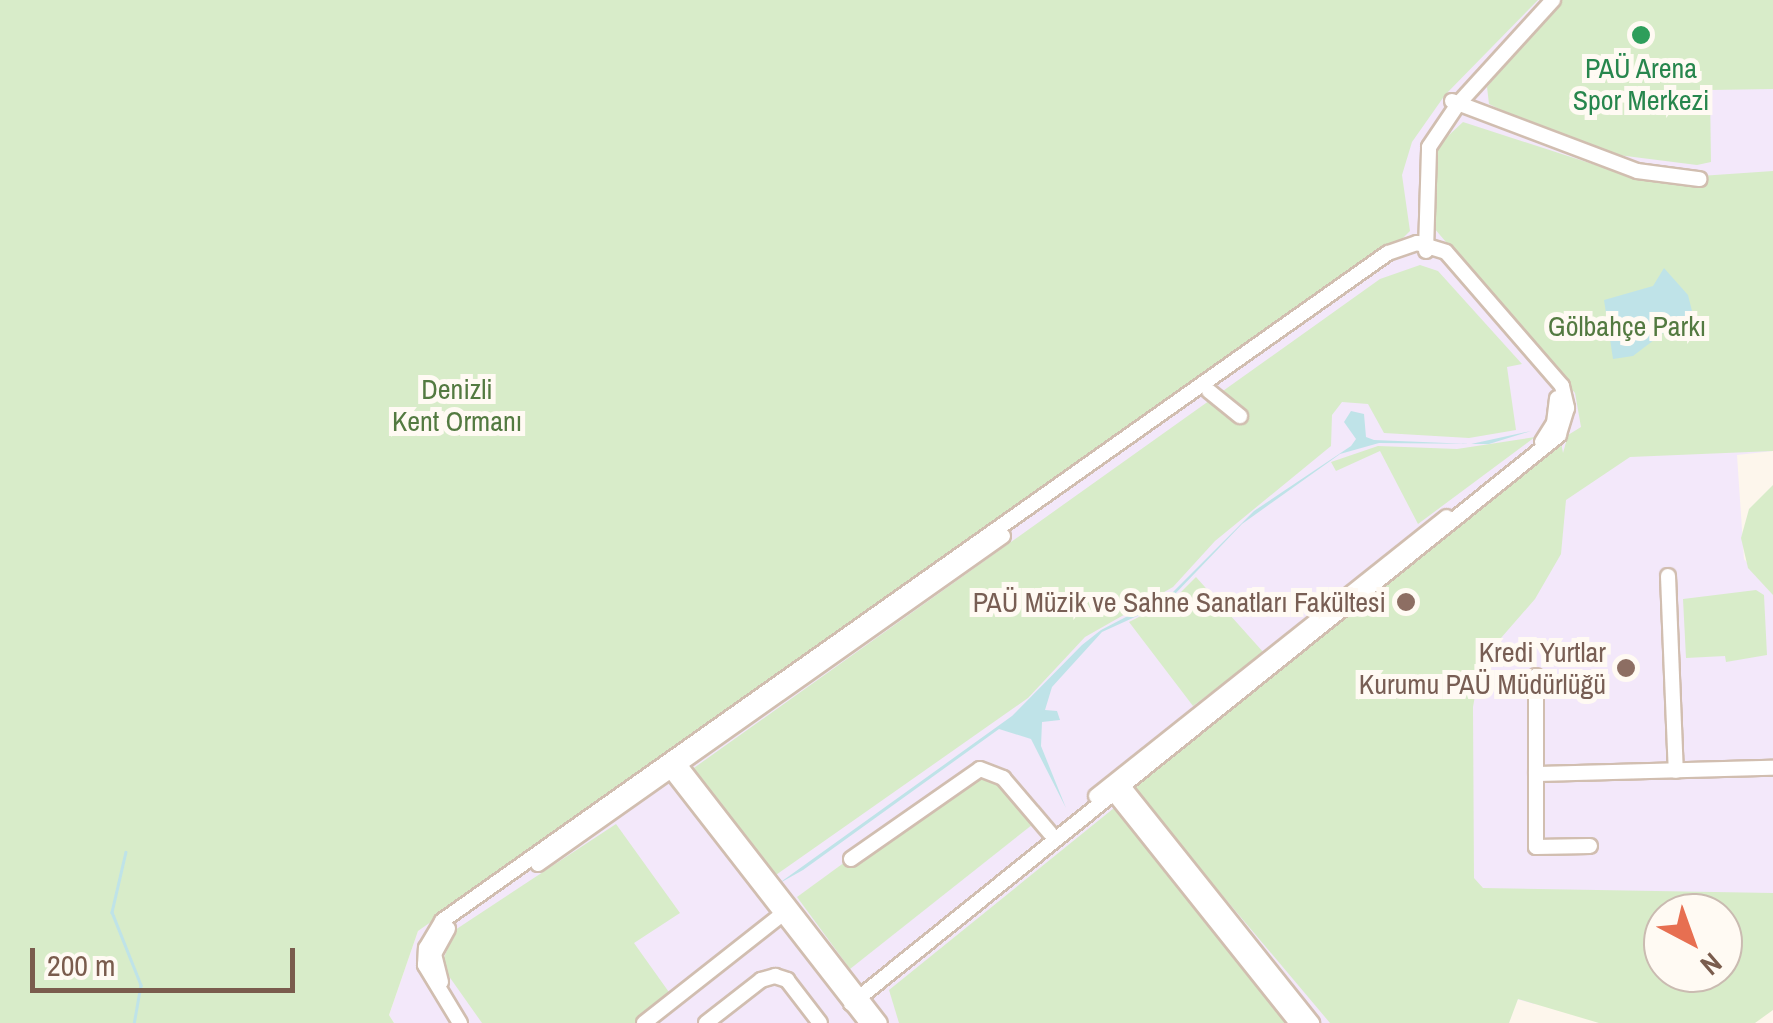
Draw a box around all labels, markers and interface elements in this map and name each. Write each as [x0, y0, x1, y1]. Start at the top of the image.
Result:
marker: PAÜ Arena Spor Merkezi [1630, 24, 1652, 46]
place label: PAÜ Arena Spor Merkezi [1573, 51, 1709, 117]
park label: Gölbahçe Parkı [1548, 309, 1706, 343]
park label: Denizli Kent Ormanı [392, 372, 522, 438]
place label: PAÜ Müzik ve Sahne Sanatları Fakültesi [973, 585, 1386, 619]
marker: PAÜ Müzik ve Sahne Sanatları Fakültesi [1395, 591, 1417, 613]
place label: Kredi Yurtlar Kurumu PAÜ Müdürlüğü [1359, 635, 1606, 701]
marker: Kredi Yurtlar Kurumu PAÜ Müdürlüğü [1615, 657, 1637, 679]
north arrow [1643, 893, 1743, 993]
scale bar [35, 928, 300, 990]
text: N [1693, 944, 1730, 984]
text: 200 m [47, 945, 115, 985]

